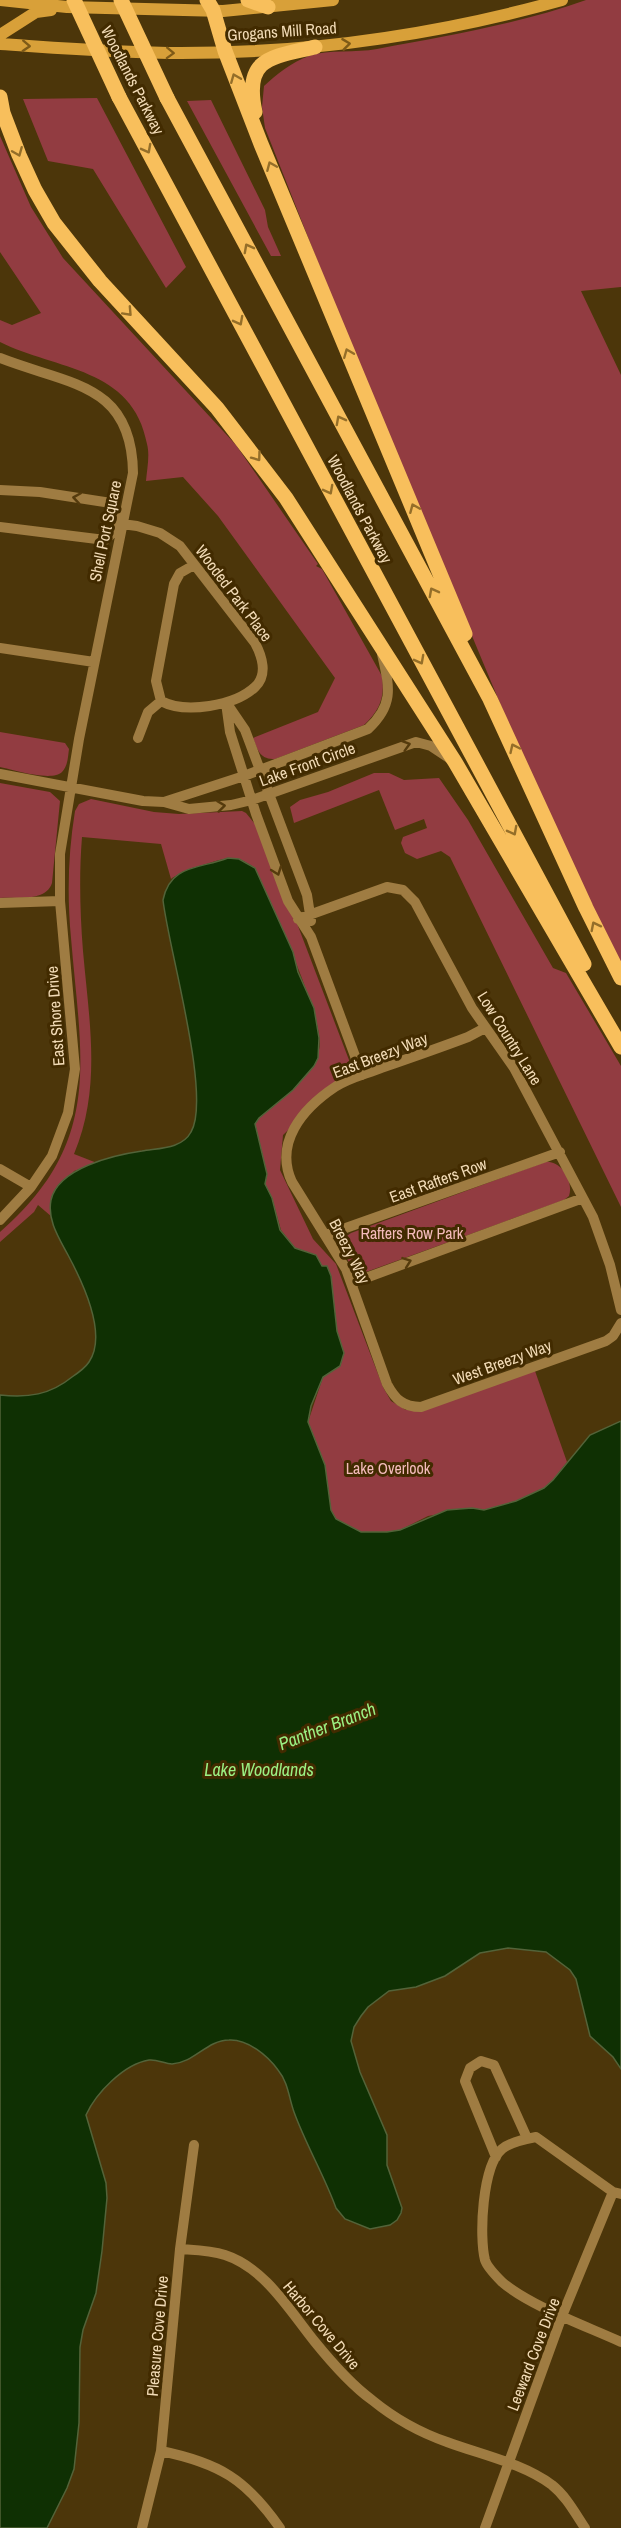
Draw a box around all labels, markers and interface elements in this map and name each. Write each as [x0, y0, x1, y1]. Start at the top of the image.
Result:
street label: Grogans Mill Road [227, 16, 337, 46]
street label: Woodlands Parkway [96, 22, 170, 139]
one-way arrow [341, 38, 350, 50]
one-way arrow [22, 39, 31, 52]
one-way arrow [166, 46, 175, 59]
one-way arrow [230, 74, 242, 85]
one-way arrow [140, 142, 151, 153]
one-way arrow [11, 146, 23, 157]
one-way arrow [266, 162, 278, 173]
one-way arrow [244, 244, 255, 254]
one-way arrow [120, 304, 131, 315]
one-way arrow [232, 314, 243, 325]
one-way arrow [343, 348, 355, 359]
one-way arrow [336, 416, 347, 426]
one-way arrow [250, 451, 261, 462]
street label: Woodlands Parkway [322, 451, 398, 567]
street label: Shell Port Square [84, 478, 126, 584]
one-way arrow [322, 483, 333, 494]
one-way arrow [72, 492, 81, 504]
one-way arrow [409, 503, 421, 514]
street label: Wooded Park Place [190, 540, 278, 646]
one-way arrow [429, 587, 440, 598]
one-way arrow [413, 653, 424, 664]
street label: Lake Front Circle [256, 736, 358, 792]
one-way arrow [400, 740, 411, 752]
one-way arrow [509, 744, 521, 755]
one-way arrow [217, 801, 226, 813]
one-way arrow [506, 825, 517, 835]
one-way arrow [270, 865, 283, 876]
one-way arrow [590, 921, 602, 932]
street label: East Shore Drive [41, 965, 69, 1067]
street label: Low Country Lane [472, 987, 548, 1089]
street label: East Breezy Way [329, 1027, 431, 1083]
street label: East Rafters Row [386, 1152, 490, 1208]
street label: Breezy Way [324, 1215, 376, 1288]
park label: Rafters Row Park [361, 1222, 464, 1244]
one-way arrow [401, 1257, 412, 1270]
street label: West Breezy Way [450, 1334, 555, 1390]
park label: Lake Overlook [346, 1457, 431, 1479]
water label: Panther Branch [275, 1696, 379, 1756]
water label: Lake Woodlands [204, 1757, 314, 1782]
street label: Pleasure Cove Drive [141, 2275, 173, 2397]
street label: Harbor Cove Drive [278, 2276, 366, 2374]
street label: Leeward Cove Drive [501, 2294, 565, 2414]

